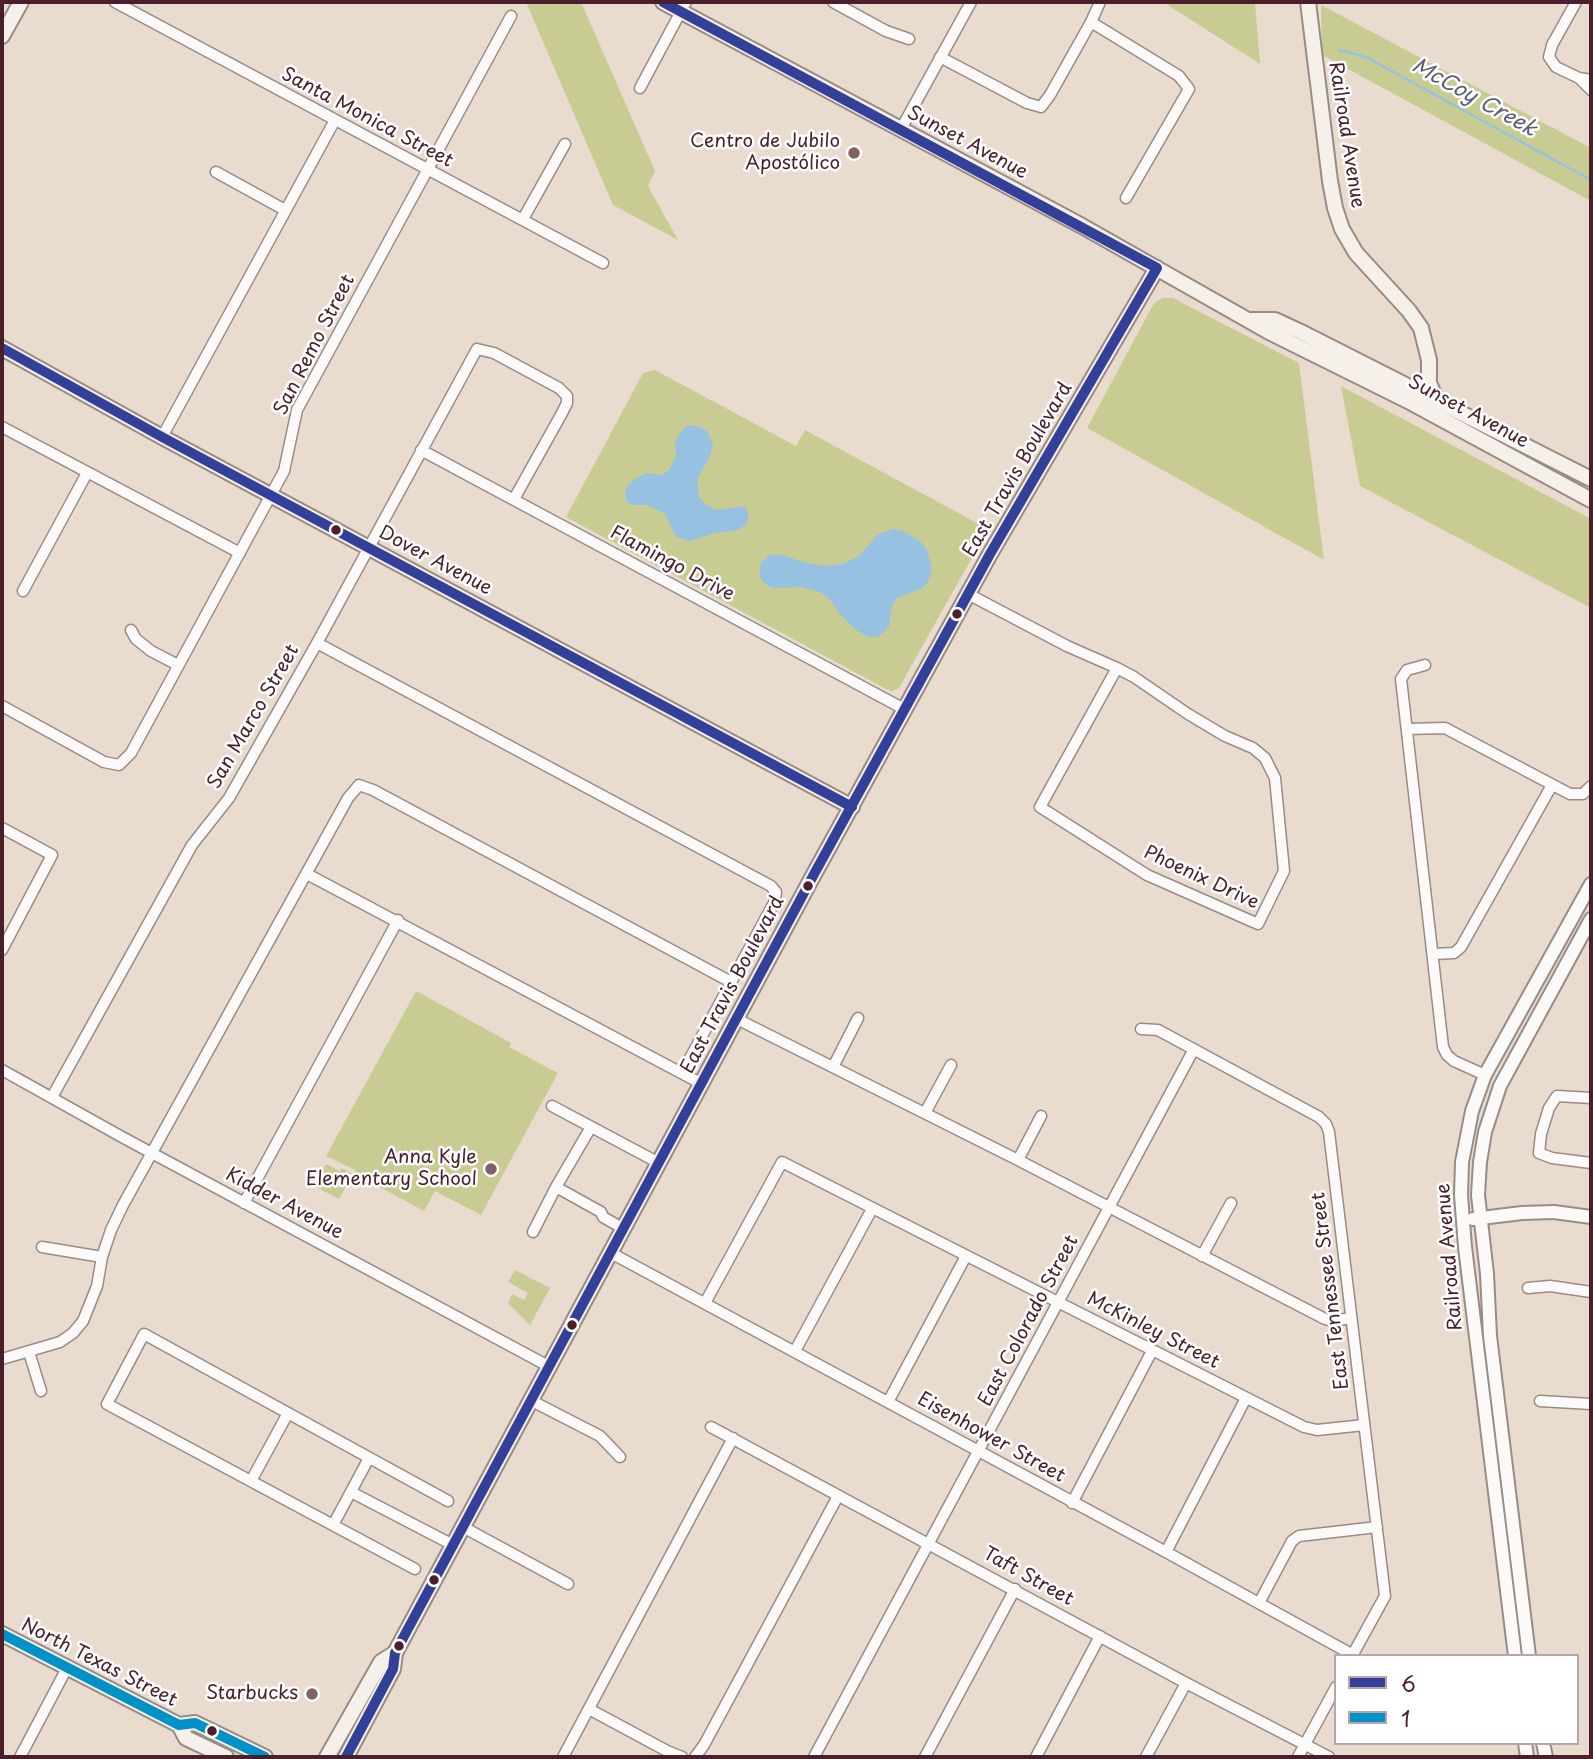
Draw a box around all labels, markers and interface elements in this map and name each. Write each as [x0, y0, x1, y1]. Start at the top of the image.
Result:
water label: McCoy Creek [1407, 53, 1541, 143]
street label: Railroad Avenue [1323, 60, 1369, 210]
street label: Santa Monica Street [277, 63, 457, 173]
street label: Sunset Avenue [903, 102, 1031, 184]
place label: Centro de Jubilo Apostólico [690, 131, 840, 175]
marker: Centro de Jubilo Apostólico [846, 145, 862, 161]
street label: San Remo Street [270, 271, 360, 419]
street label: Sunset Avenue [1404, 371, 1532, 453]
street label: East Travis Boulevard [959, 379, 1077, 561]
street label: Dover Avenue [375, 522, 495, 600]
street label: Flamingo Drive [606, 522, 738, 606]
unlabelled marker [329, 523, 343, 537]
unlabelled marker [950, 607, 964, 621]
street label: San Marco Street [203, 641, 305, 793]
street label: Phoenix Drive [1140, 841, 1262, 915]
unlabelled marker [801, 879, 815, 893]
street label: East Travis Boulevard [676, 892, 790, 1078]
place label: Anna Kyle Elementary School [306, 1147, 477, 1191]
marker: Anna Kyle Elementary School [483, 1161, 499, 1177]
street label: Kidder Avenue [221, 1163, 347, 1245]
street label: Railroad Avenue [1432, 1182, 1468, 1332]
street label: East Tennessee Street [1308, 1191, 1354, 1391]
street label: East Colorado Street [974, 1232, 1084, 1410]
street label: McKinley Street [1083, 1288, 1223, 1374]
unlabelled marker [565, 1318, 579, 1332]
street label: Eisenhower Street [913, 1388, 1069, 1488]
street label: Taft Street [979, 1543, 1077, 1611]
unlabelled marker [427, 1573, 441, 1587]
street label: North Texas Street [17, 1614, 181, 1712]
unlabelled marker [392, 1639, 406, 1653]
legend [1334, 1654, 1579, 1745]
text: 6 [1401, 1667, 1416, 1699]
place label: Starbucks [206, 1683, 298, 1705]
marker: Starbucks [304, 1686, 320, 1702]
text: 1 [1401, 1702, 1410, 1734]
unlabelled marker [205, 1724, 219, 1738]

